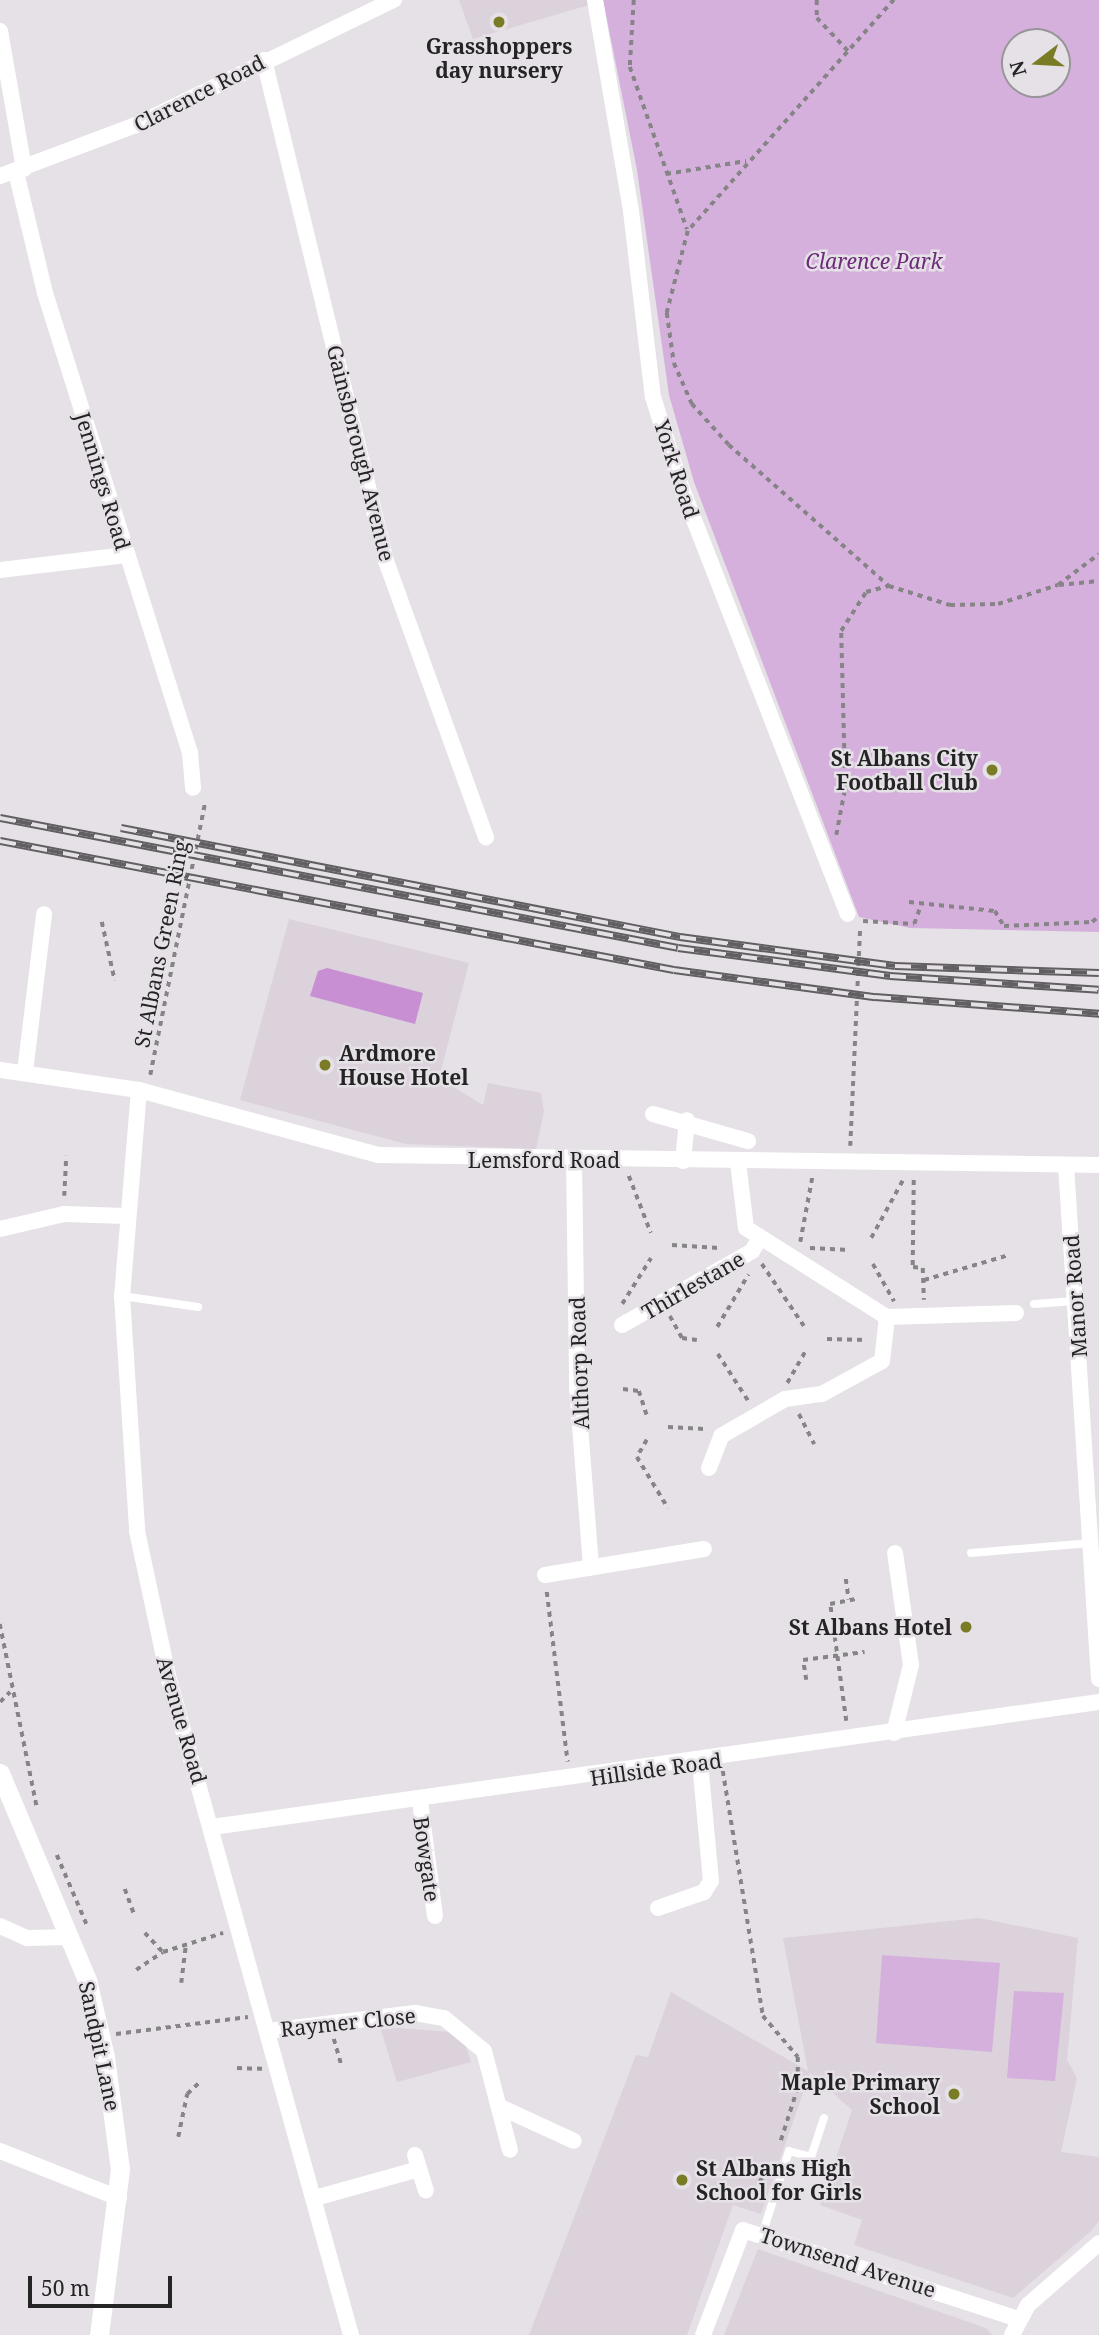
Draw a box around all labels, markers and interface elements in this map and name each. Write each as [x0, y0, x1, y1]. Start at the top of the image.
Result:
marker: Grasshoppers day nursery [491, 14, 507, 30]
north arrow [1001, 28, 1071, 98]
place label: Grasshoppers day nursery [426, 33, 572, 83]
street label: Clarence Road [129, 49, 269, 137]
text: N [1003, 58, 1032, 80]
park label: Clarence Park [805, 248, 943, 274]
street label: Gainsborough Avenue [322, 342, 400, 564]
street label: Jennings Road [70, 409, 136, 553]
street label: York Road [649, 417, 705, 521]
place label: St Albans City Football Club [831, 745, 978, 795]
marker: St Albans City Football Club [984, 762, 1000, 778]
street label: St Albans Green Ring [129, 838, 193, 1050]
place label: Ardmore House Hotel [339, 1040, 469, 1090]
marker: Ardmore House Hotel [317, 1057, 333, 1073]
street label: Lemsford Road [468, 1147, 620, 1173]
street label: Manor Road [1058, 1234, 1092, 1358]
street label: Thirlestane [637, 1246, 749, 1324]
street label: Althorp Road [564, 1296, 594, 1430]
place label: St Albans Hotel [789, 1614, 952, 1640]
marker: St Albans Hotel [958, 1619, 974, 1635]
street label: Avenue Road [152, 1654, 212, 1786]
street label: Hillside Road [589, 1747, 723, 1791]
street label: Bowgate [409, 1815, 445, 1903]
street label: Sandpit Lane [74, 1979, 126, 2113]
street label: Raymer Close [279, 2002, 417, 2042]
place label: Maple Primary School [781, 2069, 940, 2119]
marker: Maple Primary School [946, 2086, 962, 2102]
place label: St Albans High School for Girls [696, 2155, 862, 2205]
marker: St Albans High School for Girls [674, 2172, 690, 2188]
street label: Townsend Avenue [757, 2222, 939, 2302]
scale bar [32, 2262, 175, 2306]
text: 50 m [41, 2274, 90, 2302]

